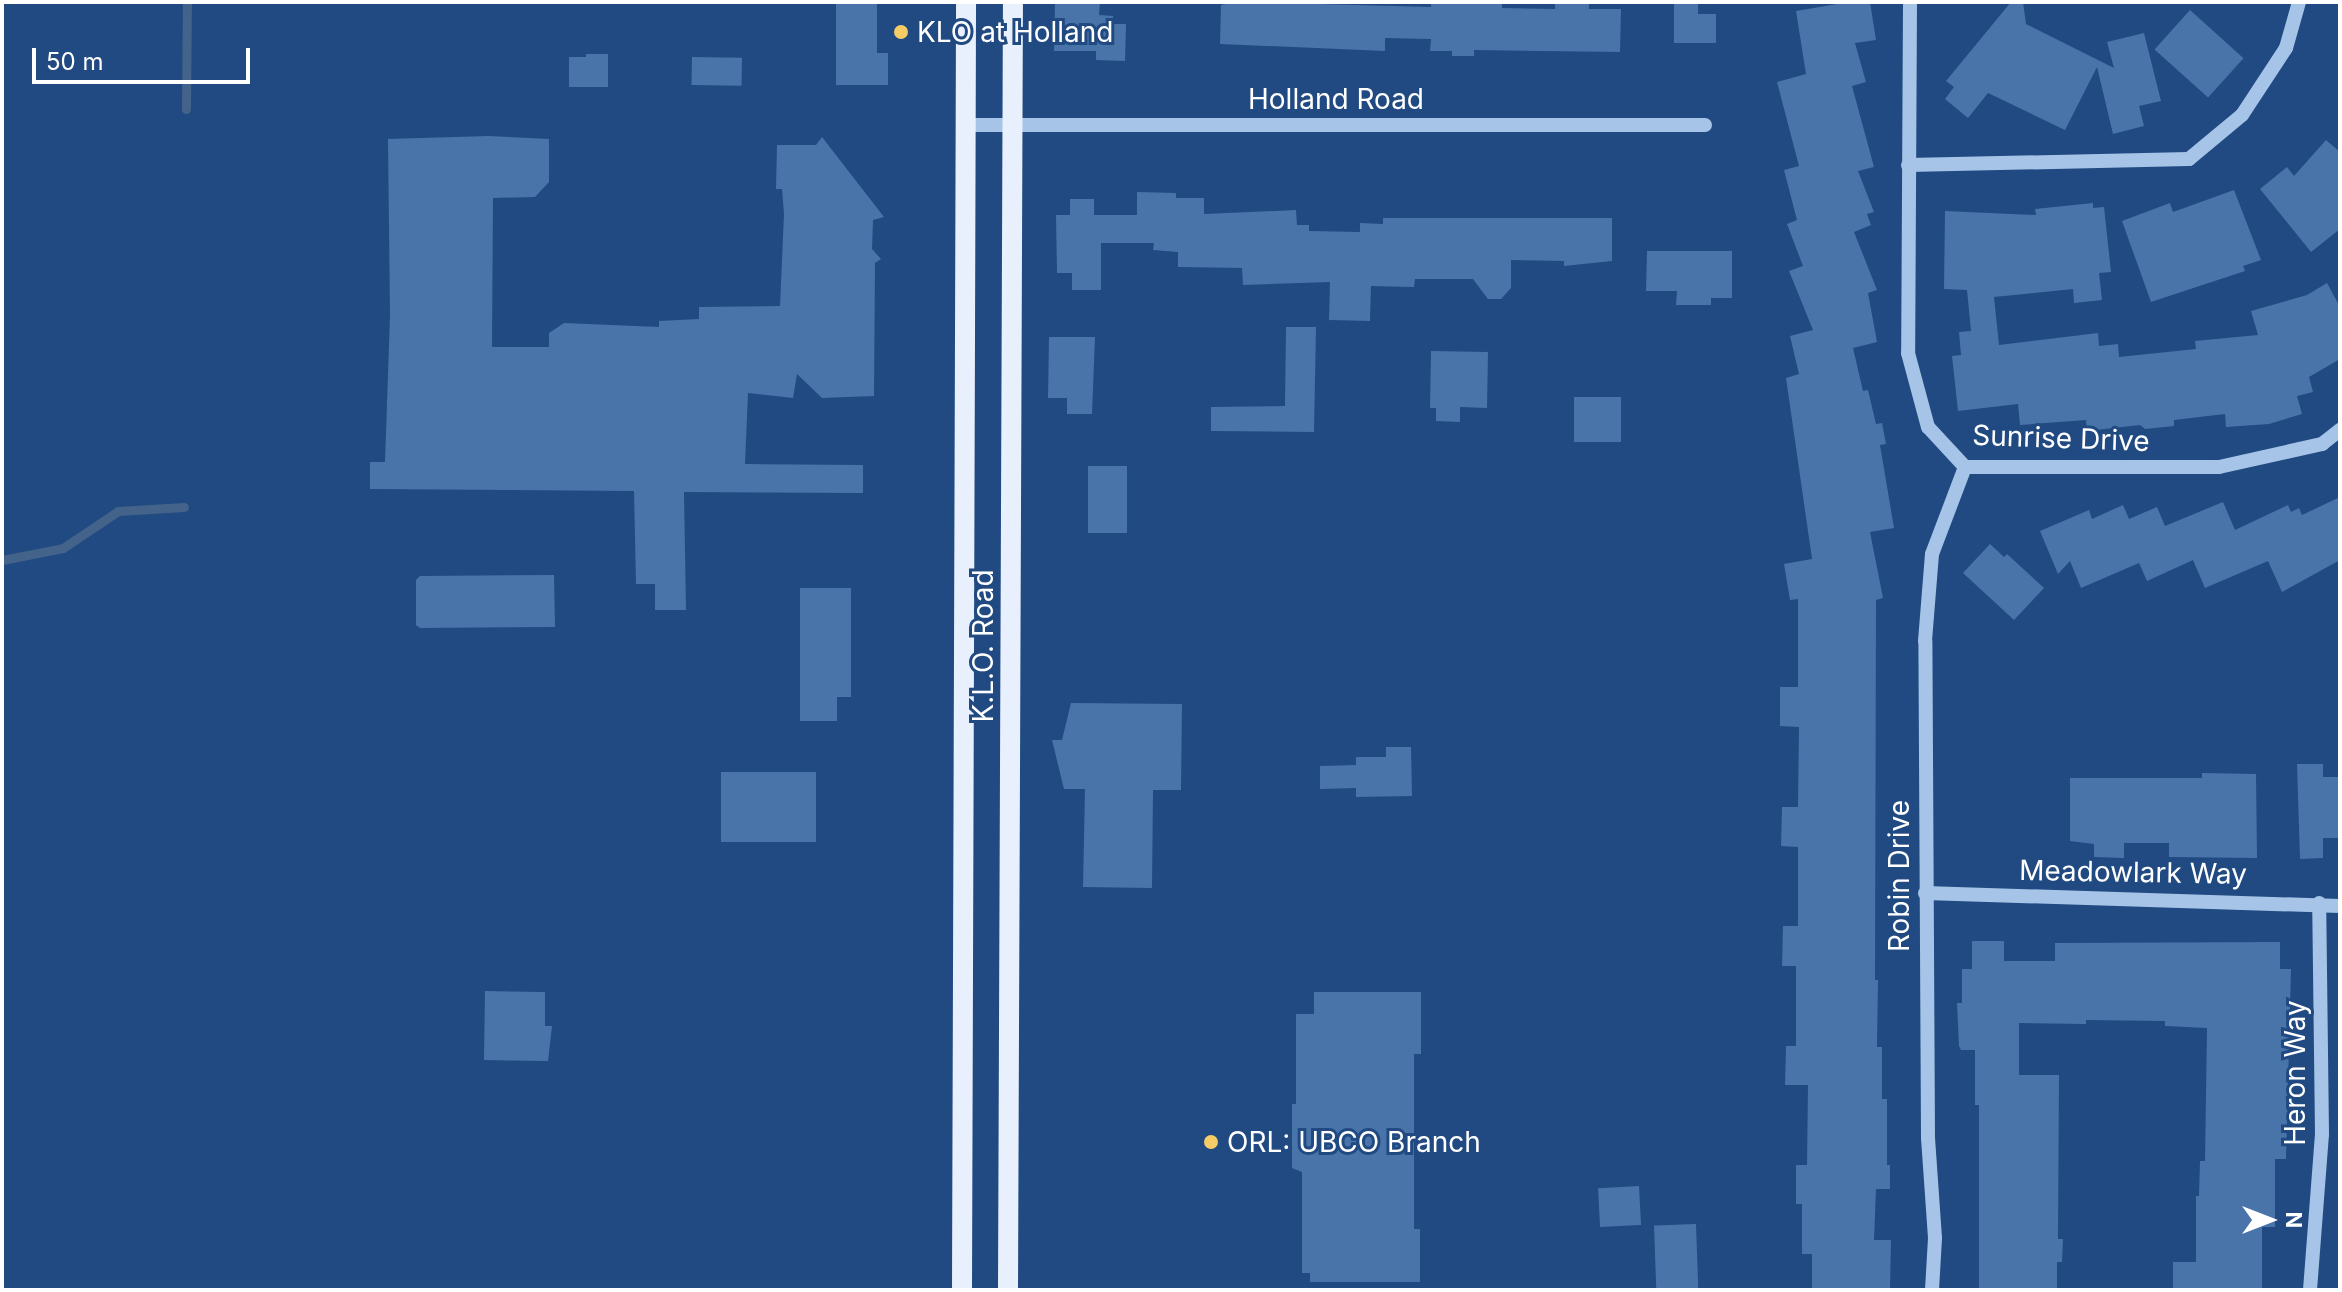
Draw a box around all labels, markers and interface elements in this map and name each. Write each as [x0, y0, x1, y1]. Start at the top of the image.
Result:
place label: KLO at Holland [917, 15, 1113, 49]
marker: KLO at Holland [892, 23, 910, 41]
scale bar [36, 32, 254, 82]
text: 50 m [46, 47, 104, 76]
street label: Holland Road [1248, 82, 1424, 116]
street label: Sunrise Drive [1972, 418, 2150, 458]
street label: K.L.O. Road [966, 569, 1000, 723]
street label: Robin Drive [1882, 800, 1916, 952]
street label: Meadowlark Way [2019, 853, 2247, 891]
street label: Heron Way [2278, 1000, 2312, 1146]
place label: ORL: UBCO Branch [1227, 1125, 1481, 1159]
marker: ORL: UBCO Branch [1202, 1133, 1220, 1151]
north arrow [2230, 1180, 2310, 1260]
text: N [2281, 1212, 2307, 1228]

